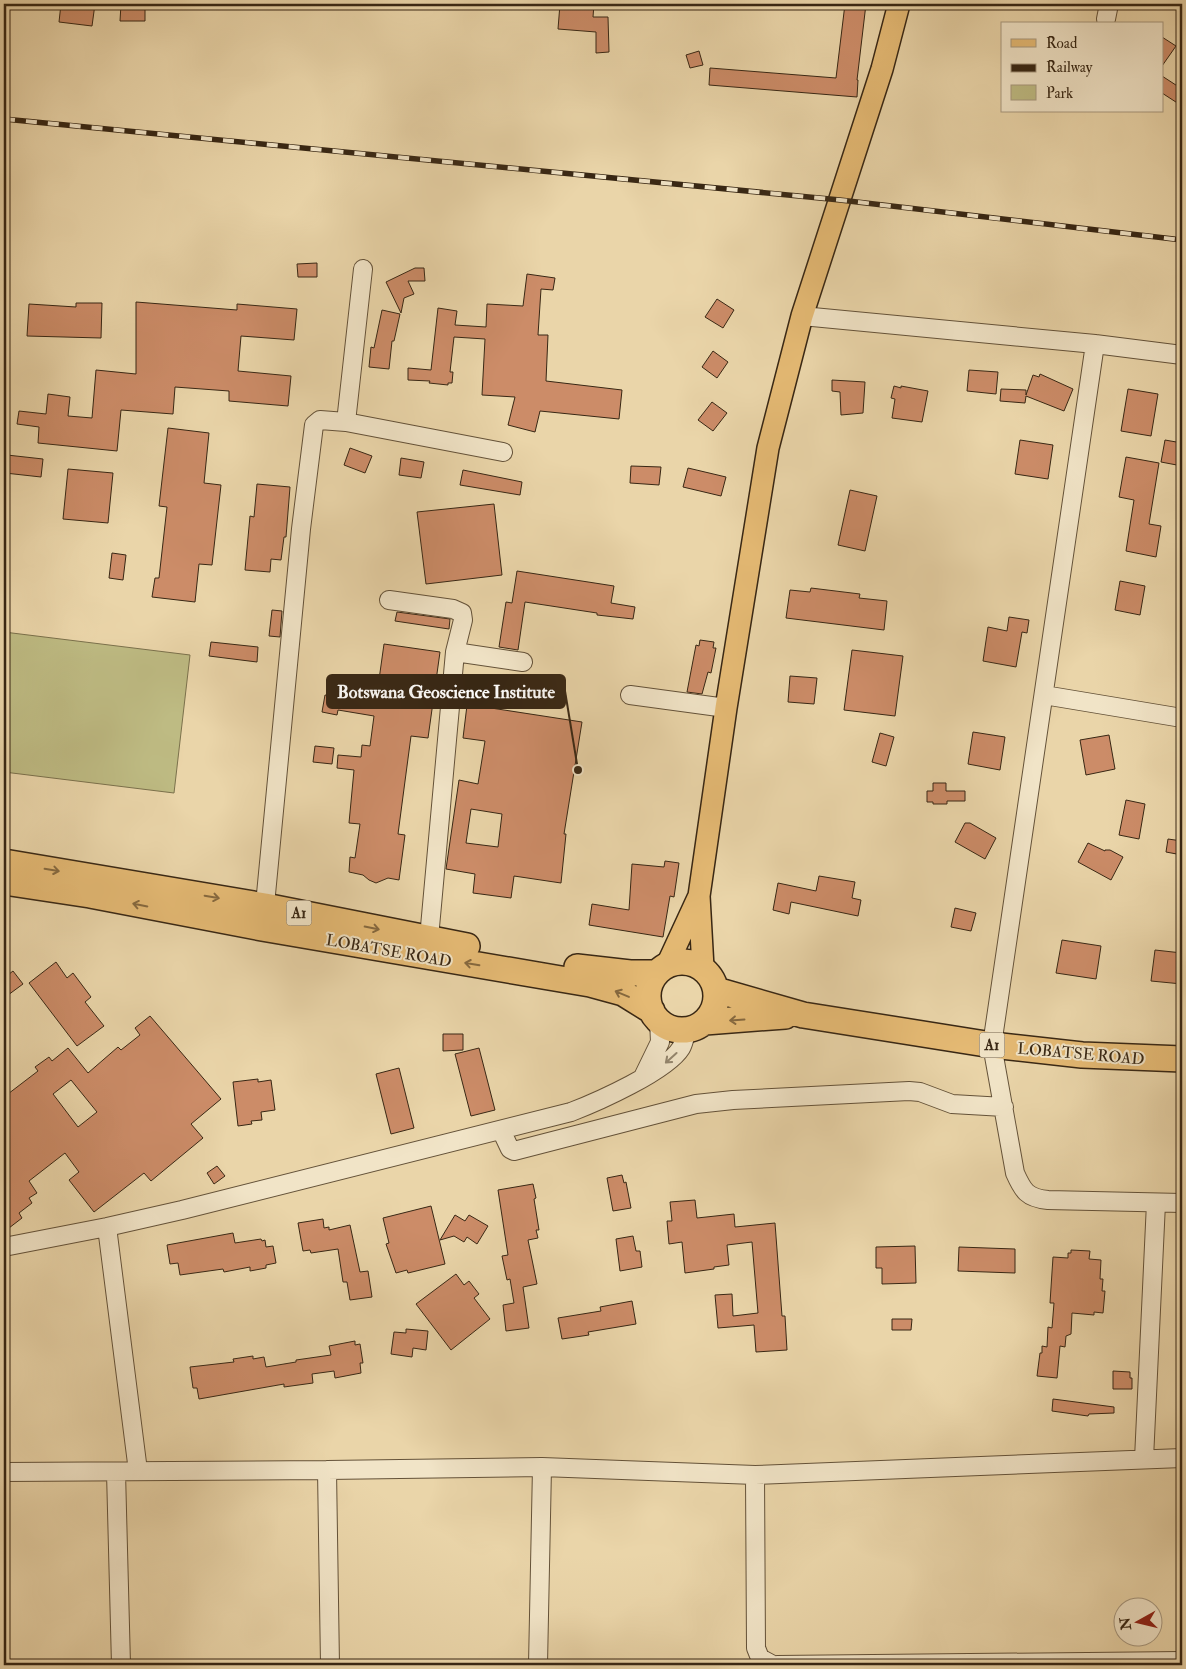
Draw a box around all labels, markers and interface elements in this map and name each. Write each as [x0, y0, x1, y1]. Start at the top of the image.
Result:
legend [1001, 22, 1164, 112]
text: Road [1046, 34, 1078, 53]
text: Railway [1046, 58, 1093, 77]
text: Park [1046, 84, 1073, 103]
callout: Botswana Geoscience Institute [327, 675, 565, 708]
text: Botswana Geoscience Institute [337, 681, 555, 704]
one-way arrow [44, 865, 60, 875]
one-way arrow [204, 893, 220, 903]
one-way arrow [133, 899, 149, 909]
road number: A1 [286, 900, 312, 926]
one-way arrow [363, 923, 379, 933]
street label: LOBATSE ROAD [324, 930, 453, 972]
one-way arrow [465, 959, 481, 969]
one-way arrow [615, 989, 630, 998]
one-way arrow [729, 1015, 745, 1024]
road number: A1 [980, 1032, 1004, 1058]
street label: LOBATSE ROAD [1017, 1038, 1145, 1070]
one-way arrow [665, 1052, 678, 1064]
north arrow [1114, 1596, 1164, 1646]
text: N [1116, 1616, 1135, 1632]

